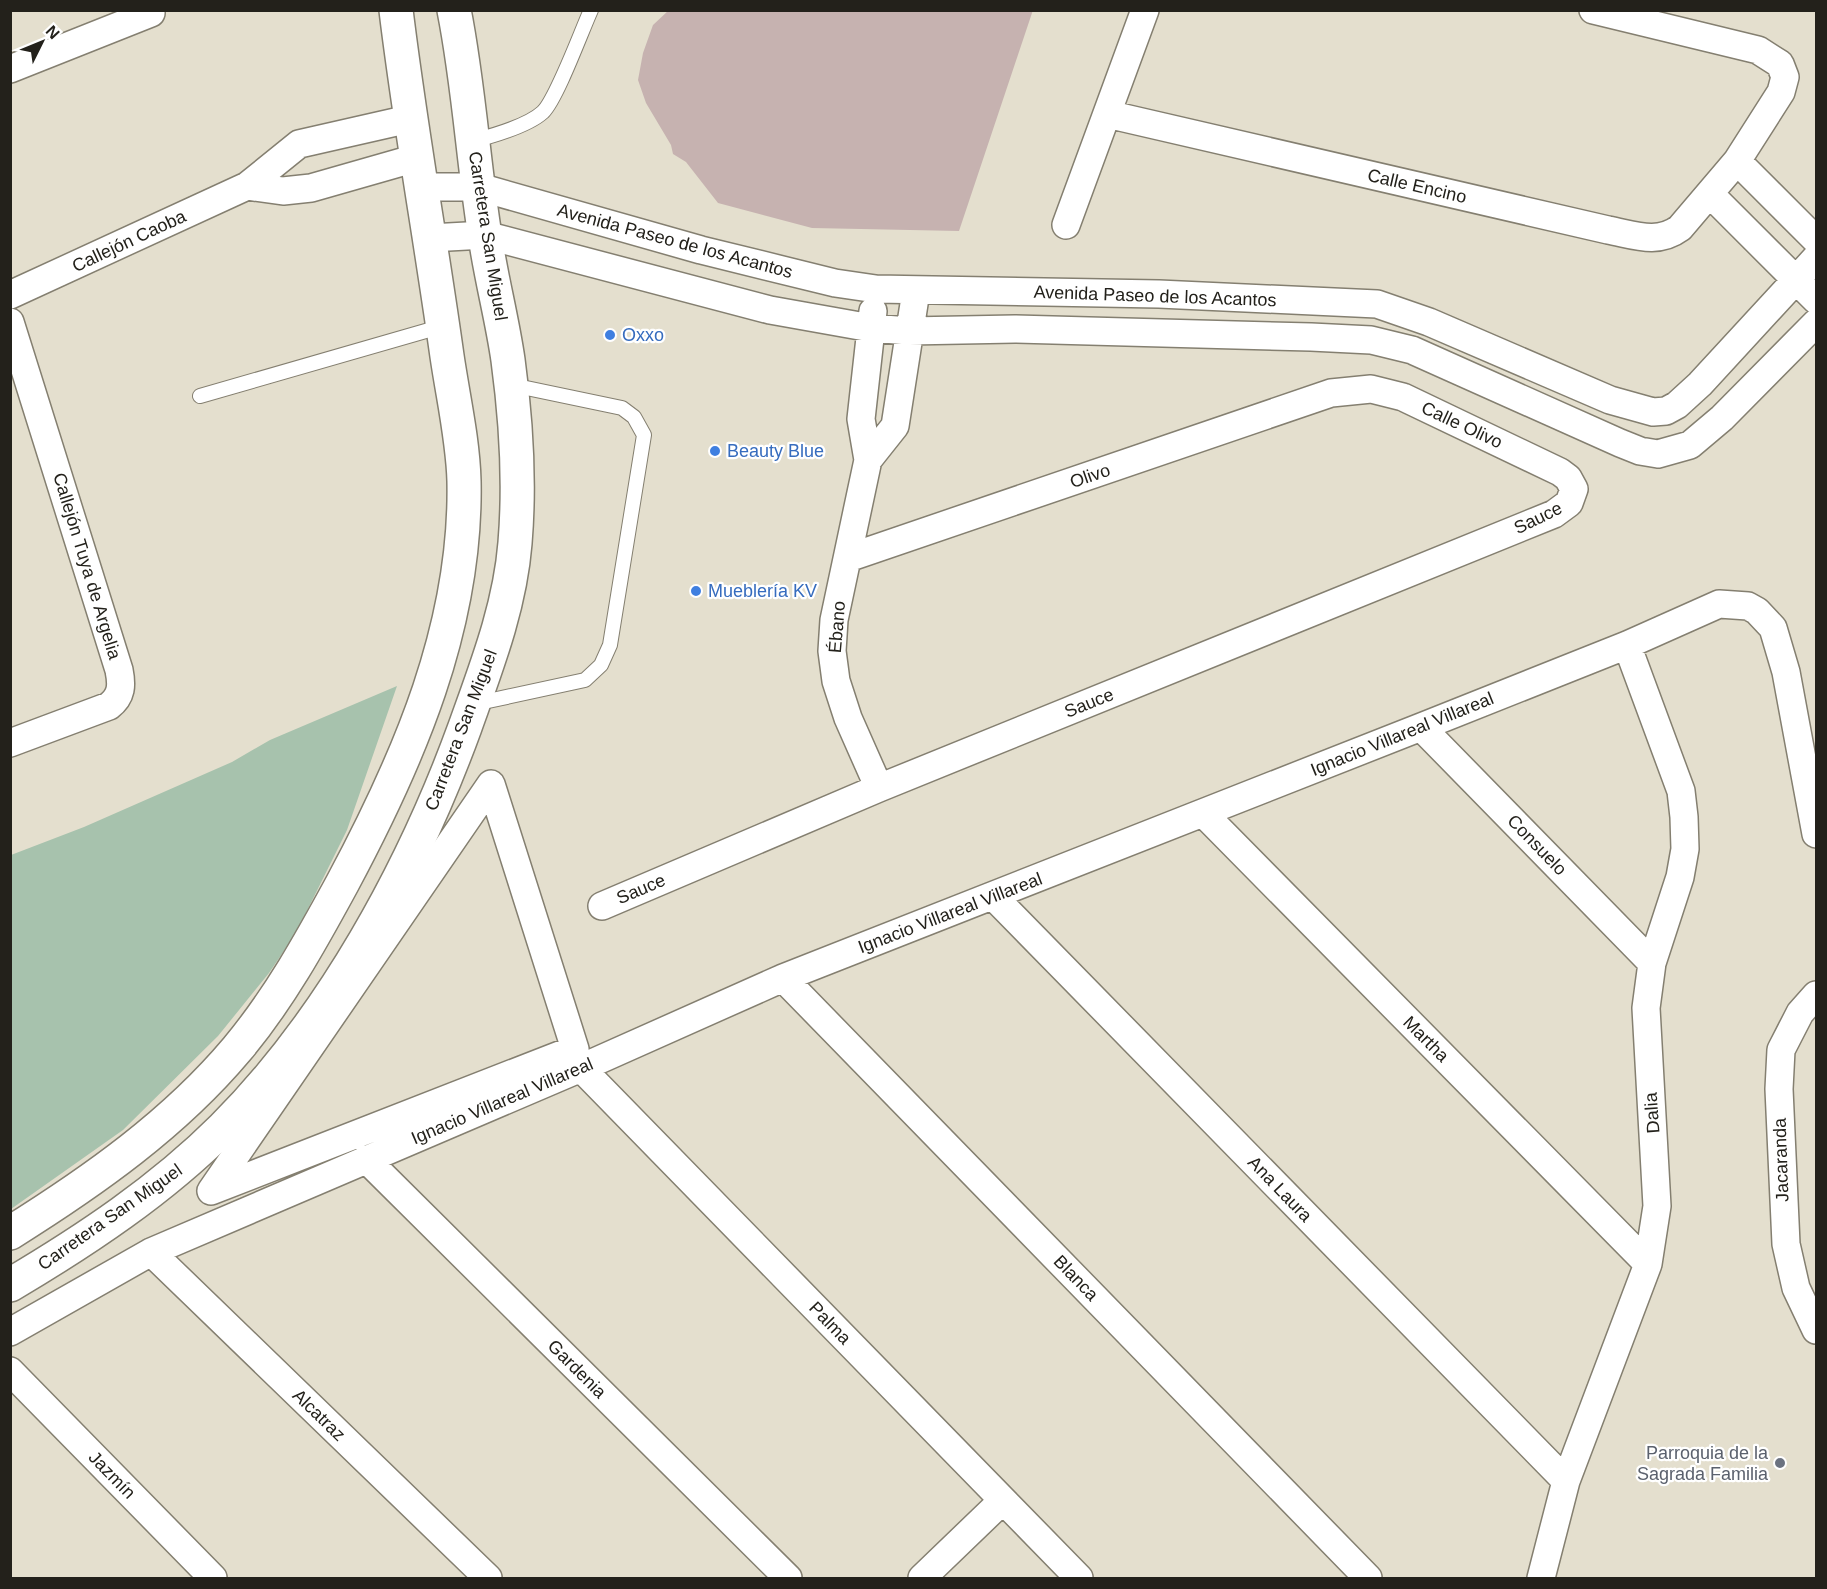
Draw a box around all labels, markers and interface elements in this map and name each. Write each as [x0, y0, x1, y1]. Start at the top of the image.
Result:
north arrow [12, 12, 72, 72]
text: N [42, 22, 63, 42]
street label: Carretera San Miguel [465, 150, 511, 322]
street label: Calle Encino [1366, 165, 1468, 207]
street label: Avenida Paseo de los Acantos [555, 200, 795, 282]
street label: Callejón Caoba [69, 206, 190, 276]
street label: Avenida Paseo de los Acantos [1033, 282, 1277, 310]
place label: Oxxo [622, 325, 664, 345]
marker: Oxxo [603, 328, 617, 342]
street label: Calle Olivo [1418, 398, 1506, 452]
place label: Beauty Blue [727, 441, 824, 461]
marker: Beauty Blue [708, 444, 722, 458]
street label: Olivo [1067, 460, 1113, 492]
street label: Callejón Tuya de Argelia [49, 470, 125, 663]
street label: Sauce [1511, 498, 1565, 538]
place label: Mueblería KV [708, 581, 817, 601]
marker: Mueblería KV [689, 584, 703, 598]
street label: Ébano [825, 600, 849, 654]
street label: Carretera San Miguel [421, 647, 501, 813]
street label: Sauce [1062, 684, 1116, 722]
street label: Ignacio Villareal Villareal [1308, 688, 1496, 780]
street label: Consuelo [1503, 811, 1571, 879]
street label: Ignacio Villareal Villareal [855, 869, 1045, 957]
street label: Sauce [614, 870, 668, 908]
street label: Martha [1399, 1012, 1454, 1067]
street label: Ignacio Villareal Villareal [408, 1054, 596, 1148]
street label: Dalia [1641, 1091, 1663, 1134]
street label: Jacaranda [1770, 1117, 1792, 1202]
street label: Ana Laura [1244, 1152, 1317, 1227]
street label: Carretera San Miguel [34, 1160, 186, 1274]
street label: Blanca [1050, 1251, 1103, 1305]
street label: Palma [805, 1298, 856, 1349]
street label: Gardenia [544, 1336, 611, 1403]
street label: Alcatraz [289, 1385, 349, 1445]
place label: Parroquia de la Sagrada Familia [1637, 1443, 1769, 1484]
street label: Jazmín [85, 1447, 139, 1503]
marker: Parroquia de la Sagrada Familia [1773, 1456, 1787, 1470]

